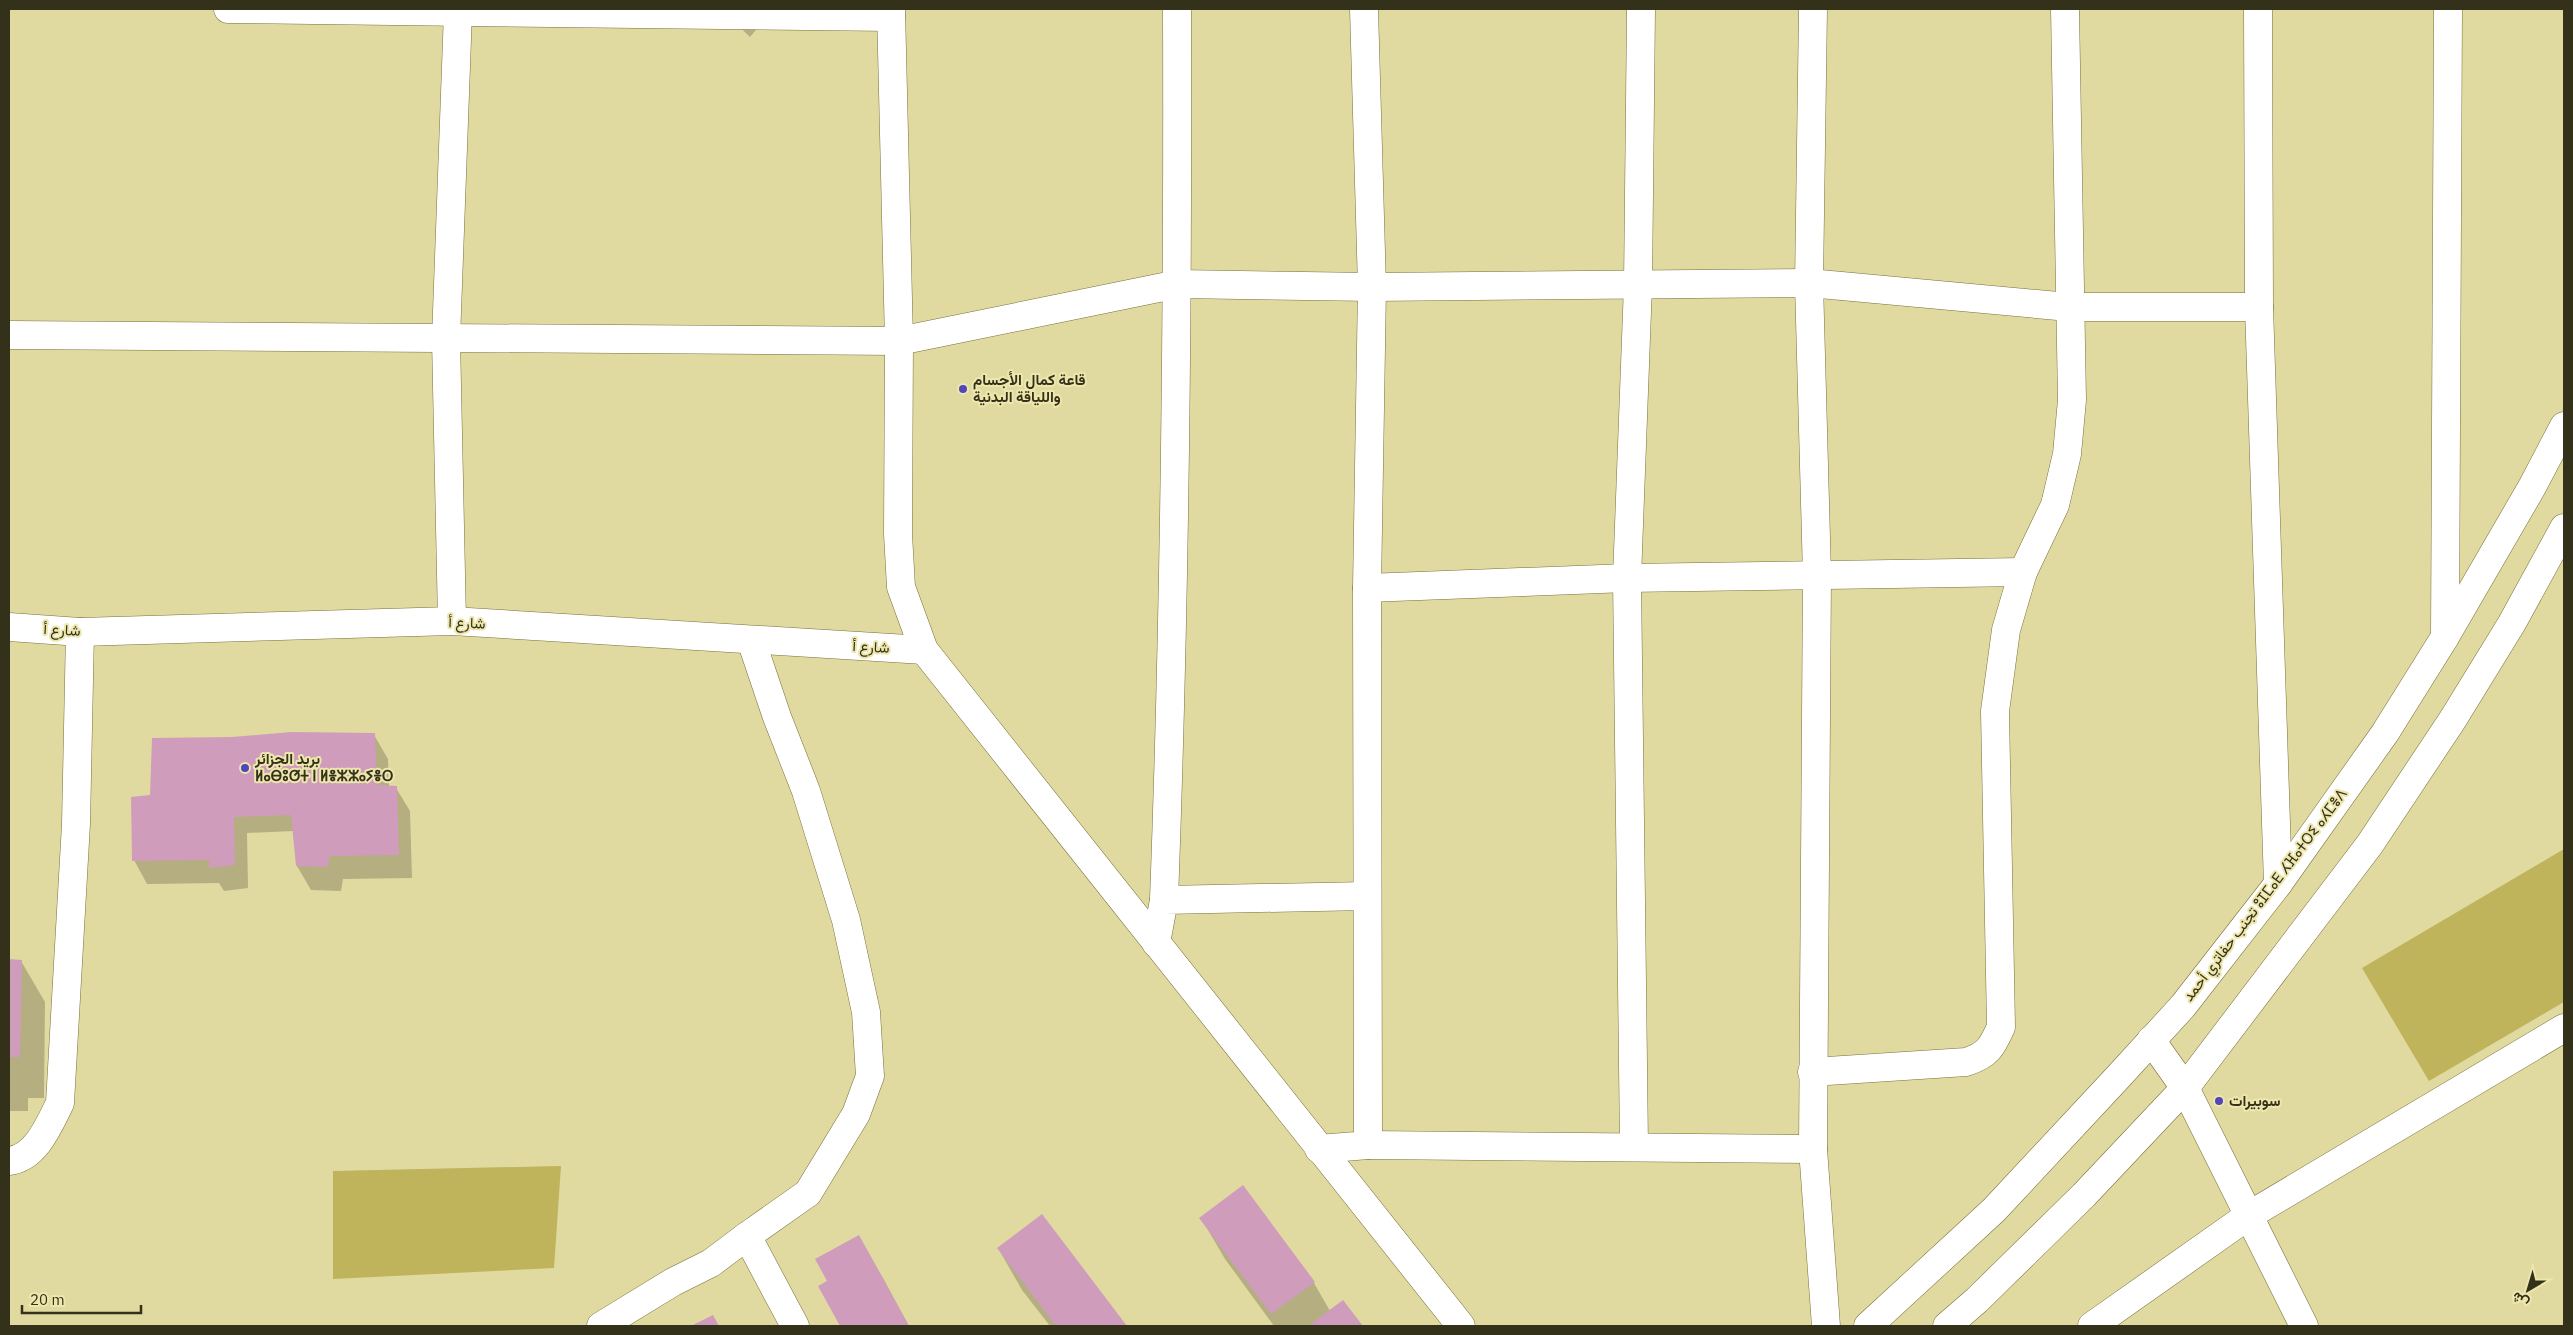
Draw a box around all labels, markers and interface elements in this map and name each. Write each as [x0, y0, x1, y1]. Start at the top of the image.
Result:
place label: قاعة كمال الأجسام واللياقة البدنية [973, 370, 1086, 406]
marker: قاعة كمال الأجسام واللياقة البدنية [957, 383, 969, 395]
street label: شارع أ [448, 612, 486, 635]
street label: شارع أ [43, 619, 81, 642]
street label: شارع أ [852, 636, 890, 659]
place label: بريد الجزائر ⵍⴰⴱⵓⵚⵜ ⵏ ⵍⴻⵣⵣⴰⵢⴻⵔ [254, 749, 394, 785]
marker: بريد الجزائر ⵍⴰⴱⵓⵚⵜ ⵏ ⵍⴻⵣⵣⴰⵢⴻⵔ [239, 762, 251, 774]
street label: تجنب حفاتري أحمد ⵓⵊⵎⴰⴹ ⵃⴼⴰⵜⵔⵉ ⴰⵃⵎⴻⴷ [2178, 784, 2354, 1007]
place label: سوبيرات [2229, 1091, 2281, 1110]
marker: سوبيرات [2213, 1095, 2225, 1107]
north arrow [2503, 1265, 2553, 1315]
scale bar [22, 1282, 141, 1314]
text: ش [2508, 1288, 2532, 1313]
text: 20 m [30, 1290, 65, 1309]

